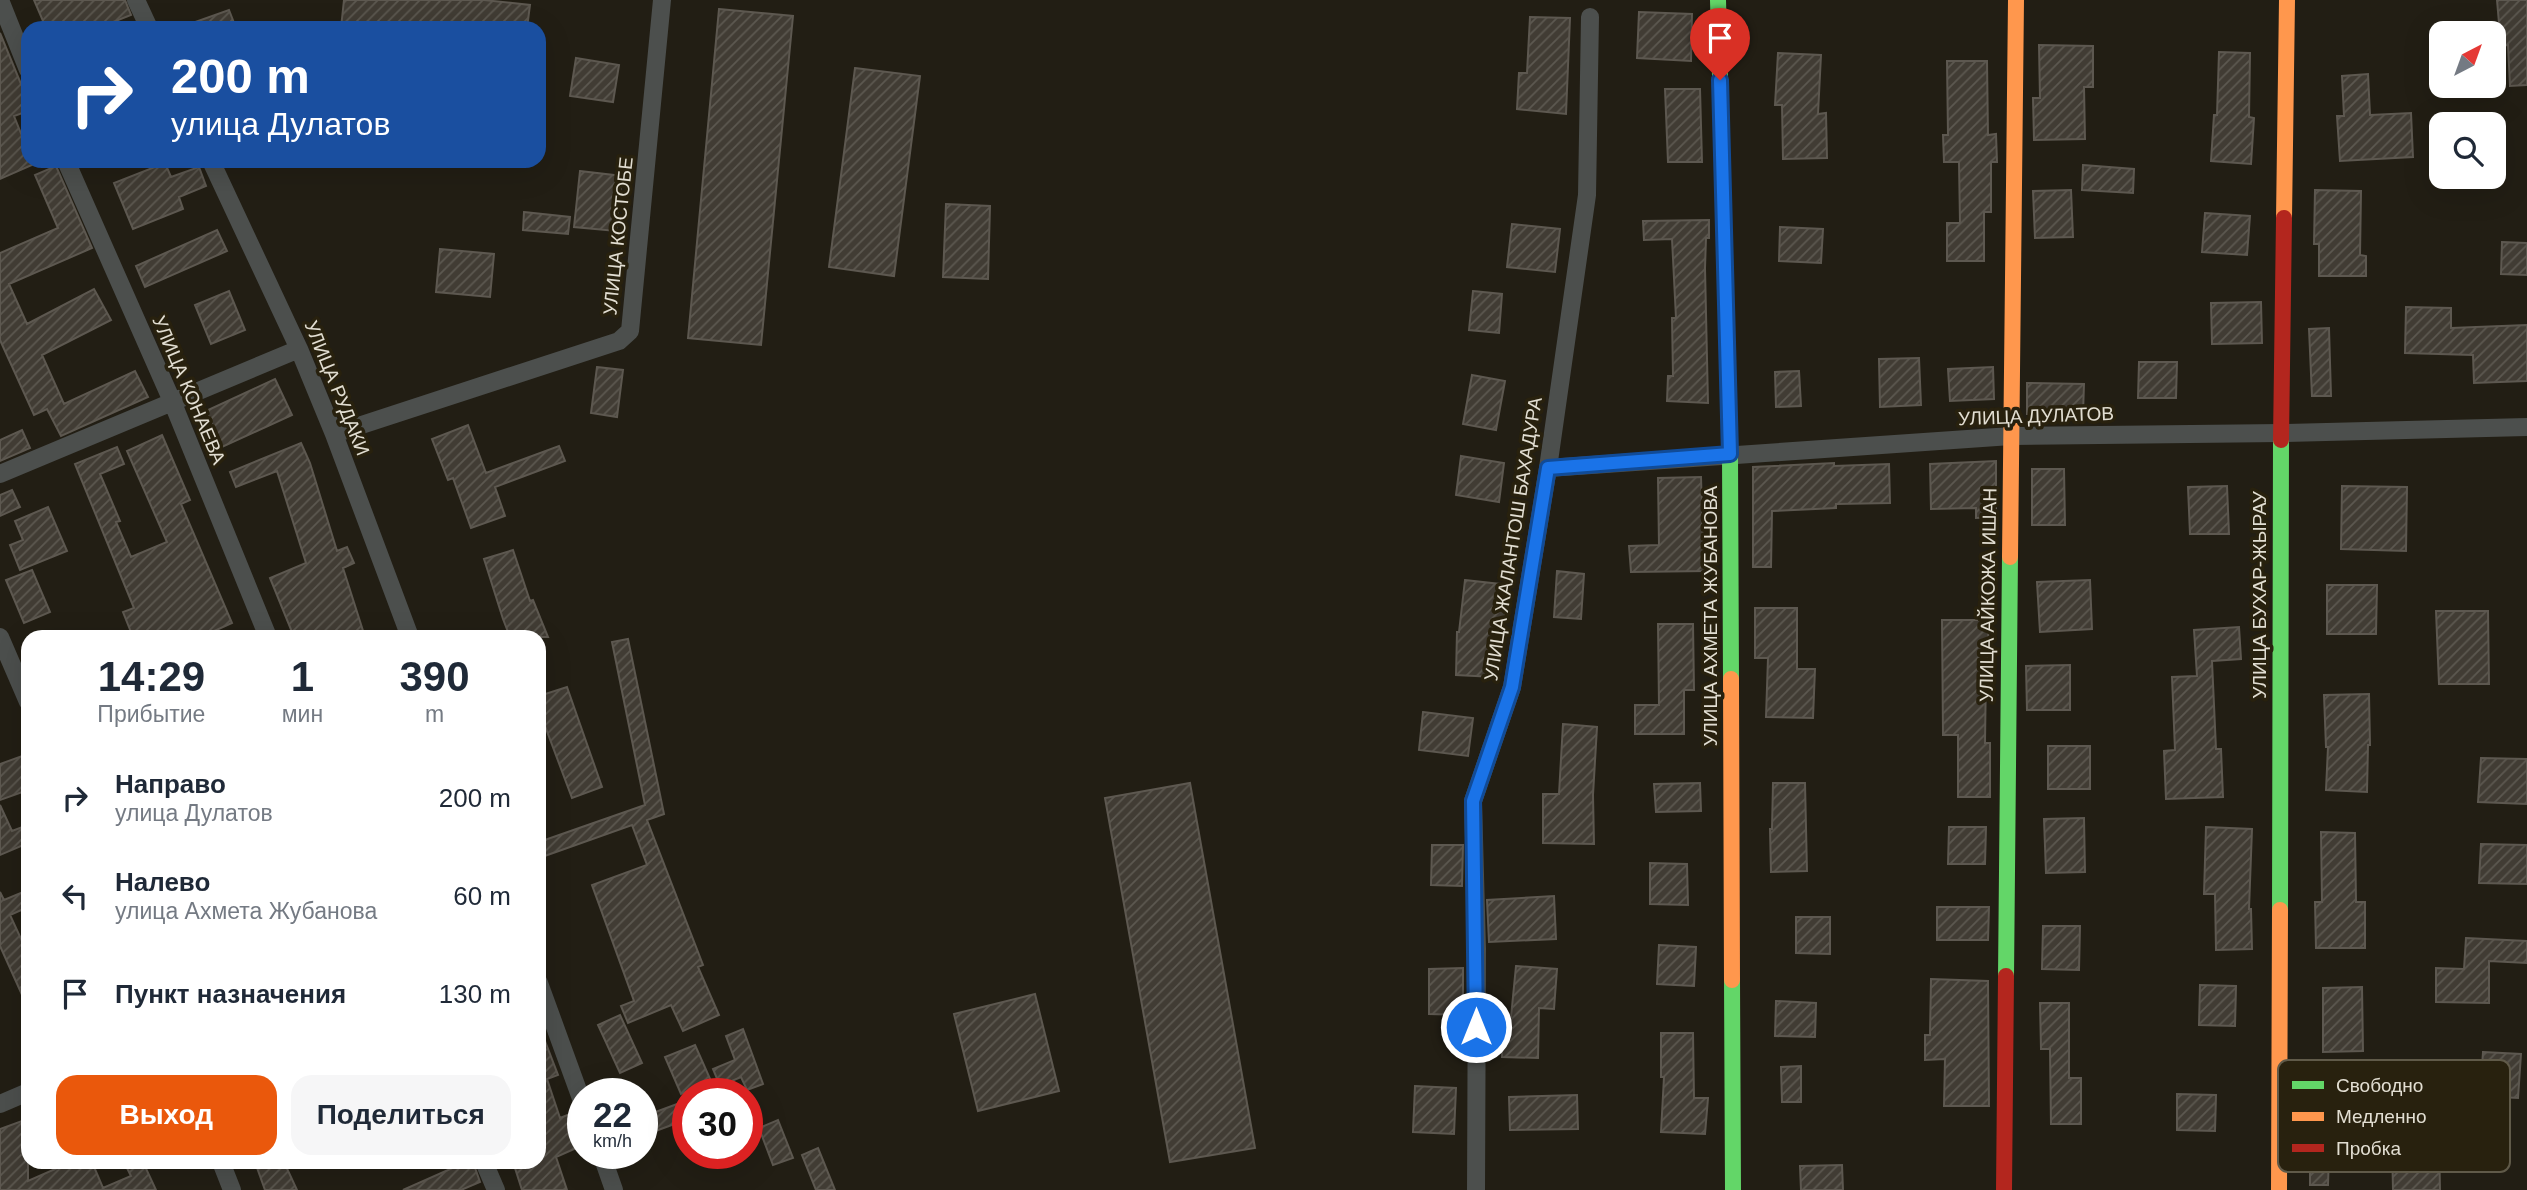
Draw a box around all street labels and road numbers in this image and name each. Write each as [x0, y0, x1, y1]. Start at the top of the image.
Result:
street label: УЛИЦА КОСТОБЕ [599, 156, 637, 316]
street label: УЛИЦА КОНАЕВА [148, 313, 230, 468]
street label: УЛИЦА РУДАКИ [300, 318, 374, 458]
street label: УЛИЦА ЖАЛАНТОШ БАХАДУРА [1480, 395, 1546, 682]
street label: УЛИЦА ДУЛАТОВ [1958, 403, 2114, 429]
street label: УЛИЦА АХМЕТА ЖУБАНОВА [1700, 486, 1721, 746]
street label: УЛИЦА АЙКОЖА ИШАН [1976, 488, 2000, 702]
street label: УЛИЦА БУХАР-ЖЫРАУ [2249, 490, 2270, 699]

